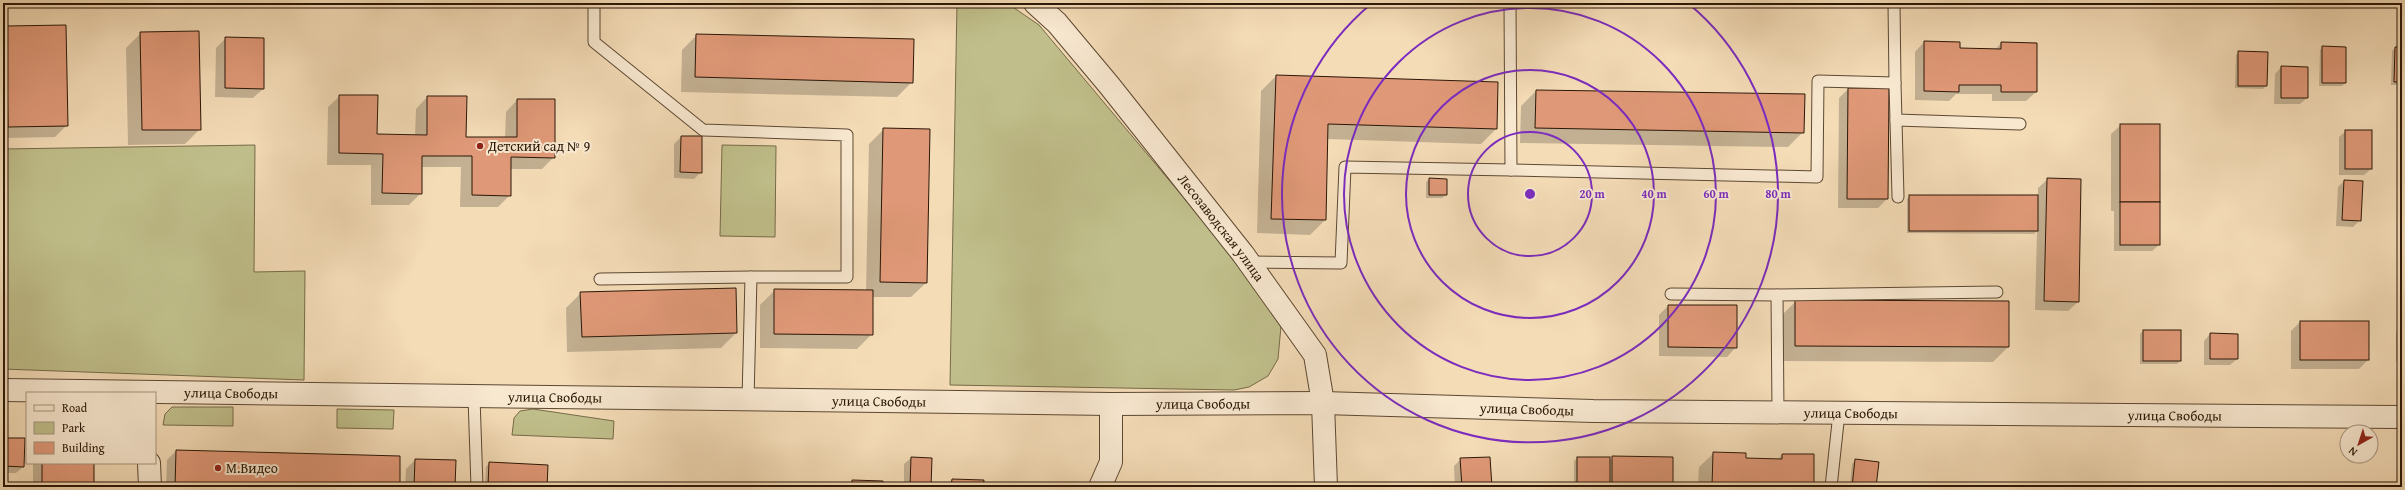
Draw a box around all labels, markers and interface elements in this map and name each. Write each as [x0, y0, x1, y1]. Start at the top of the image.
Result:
place label: Детский сад № 9 [487, 136, 590, 156]
marker: Детский сад № 9 [475, 141, 485, 151]
street label: Лесозаводская улица [1173, 169, 1270, 286]
text: 20 m [1579, 185, 1605, 202]
text: 40 m [1641, 185, 1667, 202]
text: 60 m [1703, 185, 1729, 202]
text: 80 m [1765, 185, 1791, 202]
centre of rings [1523, 187, 1537, 201]
street label: улица Свободы [183, 382, 278, 403]
street label: улица Свободы [507, 386, 602, 408]
street label: улица Свободы [831, 390, 926, 412]
legend [26, 392, 156, 464]
street label: улица Свободы [1155, 393, 1250, 414]
street label: улица Свободы [1478, 398, 1574, 420]
text: Road [62, 399, 88, 416]
street label: улица Свободы [1803, 403, 1898, 423]
street label: улица Свободы [2127, 405, 2222, 426]
text: Park [62, 419, 86, 436]
north arrow [2339, 424, 2379, 464]
text: Building [62, 439, 105, 456]
text: N [2344, 443, 2361, 460]
place label: М.Видео [226, 458, 278, 478]
marker: М.Видео [213, 463, 223, 473]

